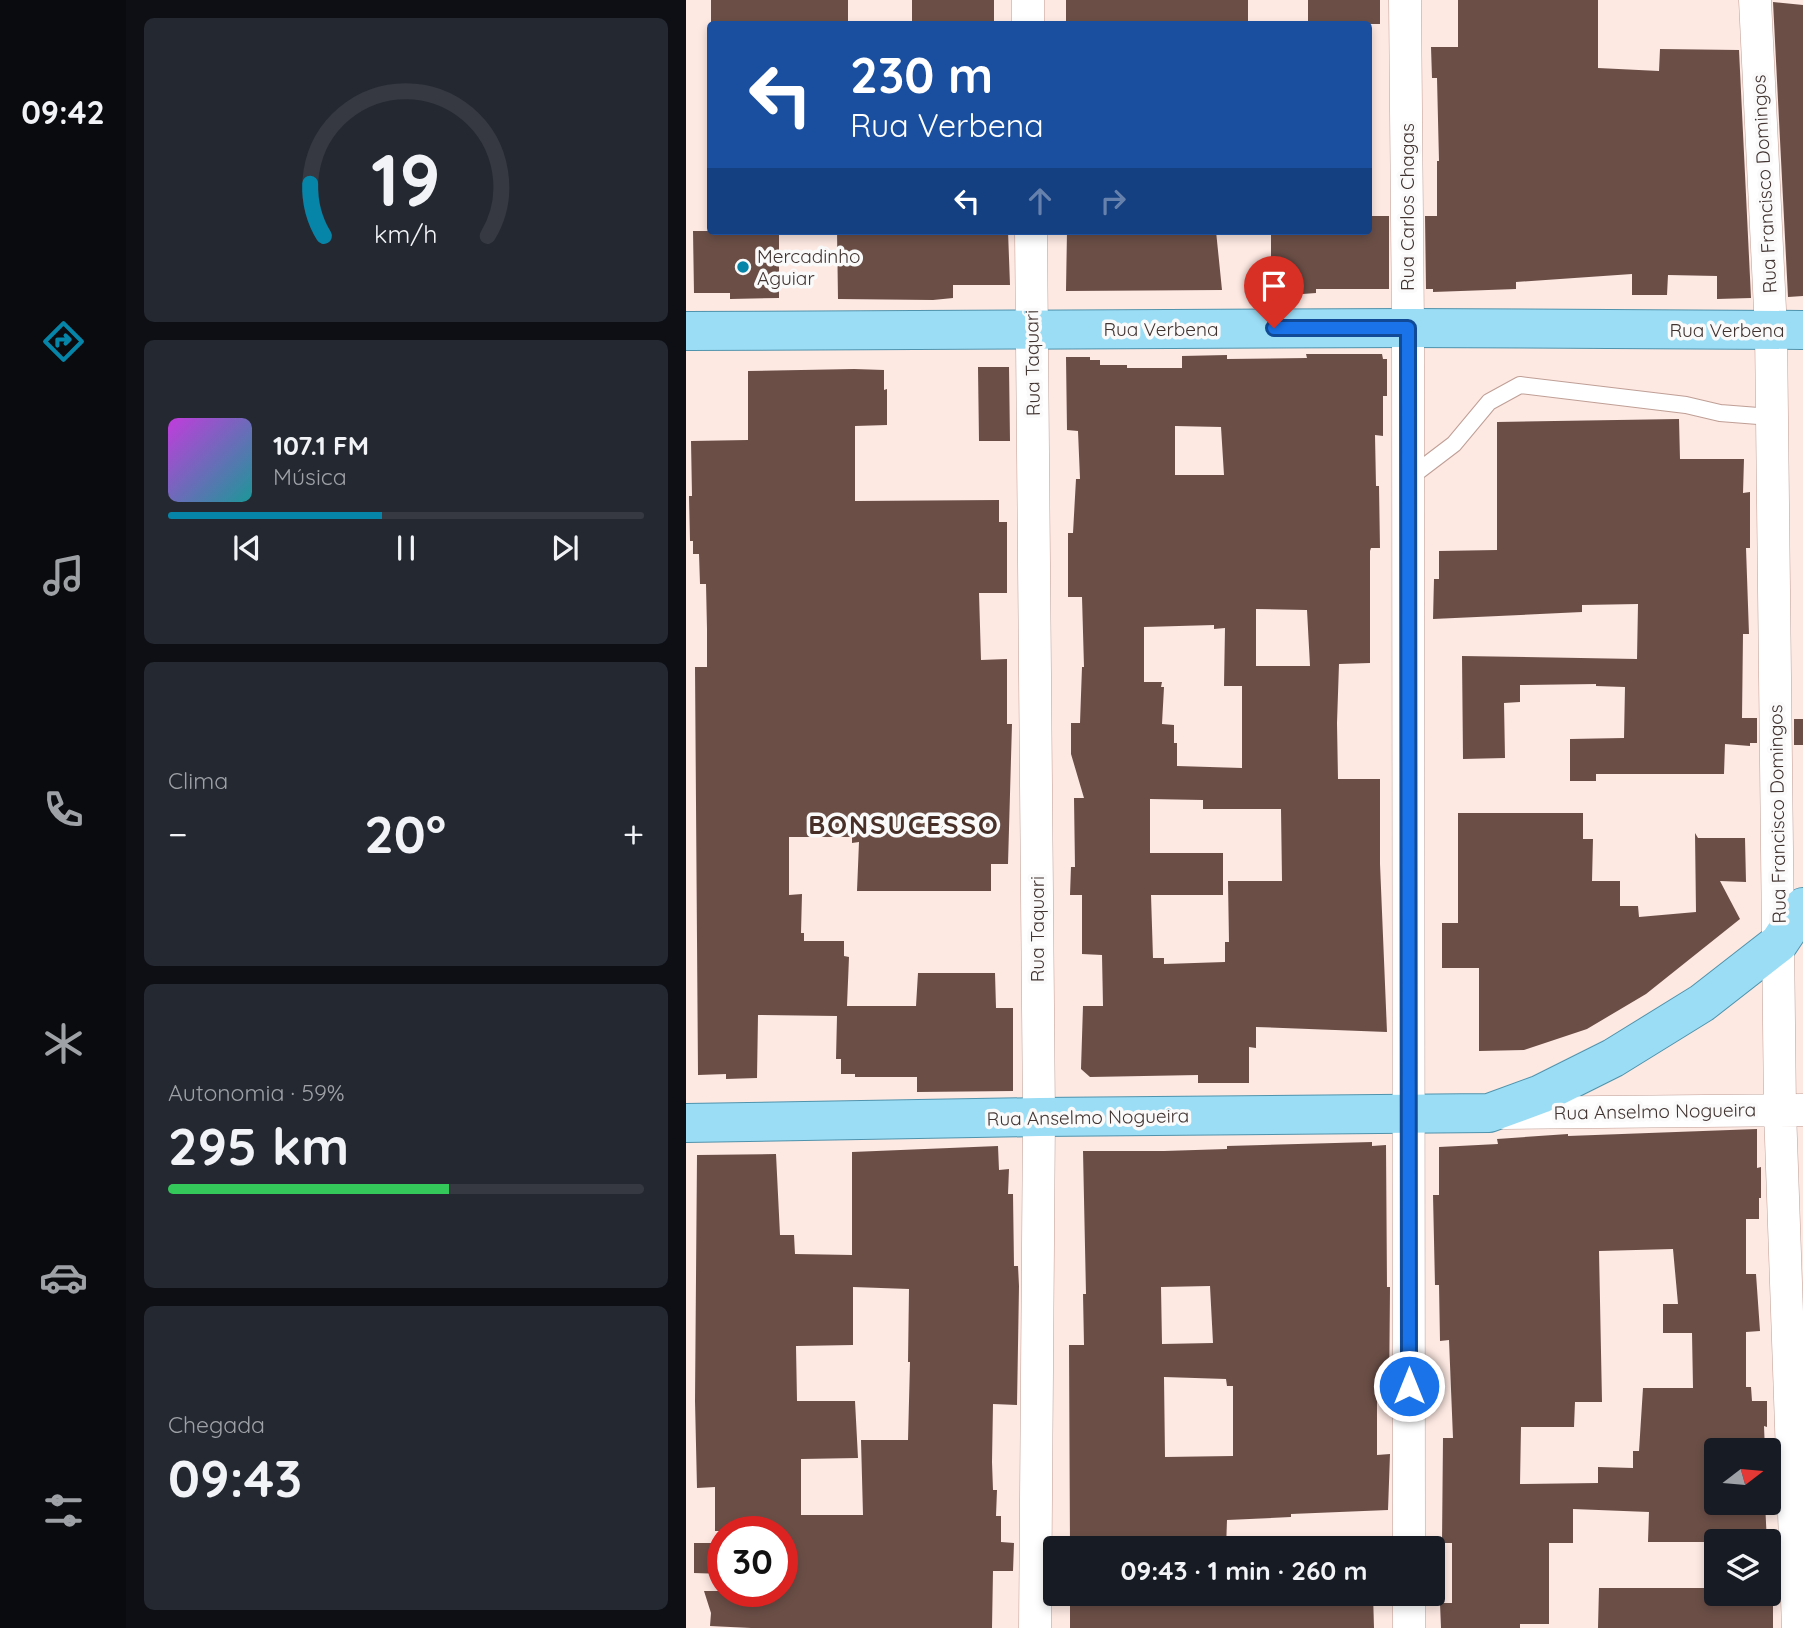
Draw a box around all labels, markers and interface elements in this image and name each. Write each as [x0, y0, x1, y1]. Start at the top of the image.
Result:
text: 230 m [850, 44, 993, 105]
icon: left [735, 49, 826, 140]
street label: Rua Francisco Domingos [1746, 74, 1782, 294]
text: 09:42 [21, 92, 105, 132]
text: Rua Verbena [850, 105, 1044, 145]
street label: Rua Carlos Chagas [1395, 123, 1419, 291]
text: 19 [371, 133, 441, 224]
icon: left [948, 182, 986, 220]
icon: ahead [1021, 182, 1059, 220]
icon: right [1094, 182, 1132, 220]
text: km/h [374, 218, 438, 249]
place label: Mercadinho Aguiar [757, 244, 861, 290]
pin [1244, 256, 1304, 328]
marker: Mercadinho Aguiar [735, 259, 751, 275]
icon: arrive [1255, 267, 1293, 305]
street label: Rua Taquari [1019, 310, 1045, 416]
icon: directions [39, 317, 88, 366]
street label: Rua Verbena [1103, 317, 1219, 341]
street label: Rua Verbena [1669, 318, 1785, 342]
text: 107.1 FM [273, 429, 369, 462]
text: Música [273, 462, 347, 491]
icon: previous [228, 529, 266, 567]
icon: pause [387, 529, 425, 567]
icon: next [546, 529, 584, 567]
icon: music [39, 551, 88, 600]
street label: Rua Francisco Domingos [1763, 704, 1791, 924]
text: Clima [168, 766, 228, 795]
icon: phone [39, 785, 88, 834]
text: 20° [364, 801, 446, 866]
district label: BONSUCESSO [808, 808, 1000, 841]
text: − [168, 810, 188, 858]
text: + [623, 810, 644, 858]
street label: Rua Taquari [1025, 876, 1049, 982]
icon: climate [39, 1019, 88, 1068]
text: Autonomia · 59% [168, 1078, 345, 1107]
street label: Rua Anselmo Nogueira [1554, 1097, 1756, 1125]
street label: Rua Anselmo Nogueira [987, 1103, 1189, 1131]
text: 295 km [168, 1113, 349, 1178]
icon: car [39, 1253, 88, 1302]
position arrow [1372, 1349, 1446, 1423]
text: Chegada [168, 1410, 265, 1439]
north arrow [1704, 1438, 1782, 1516]
map controls [1704, 1438, 1781, 1606]
text: 09:43 [168, 1445, 302, 1510]
icon: filters [39, 1486, 88, 1535]
speed limit sign: 30 [707, 1516, 798, 1607]
button: layers [1704, 1529, 1781, 1606]
text: 09:43 · 1 min · 260 m [1120, 1554, 1368, 1587]

